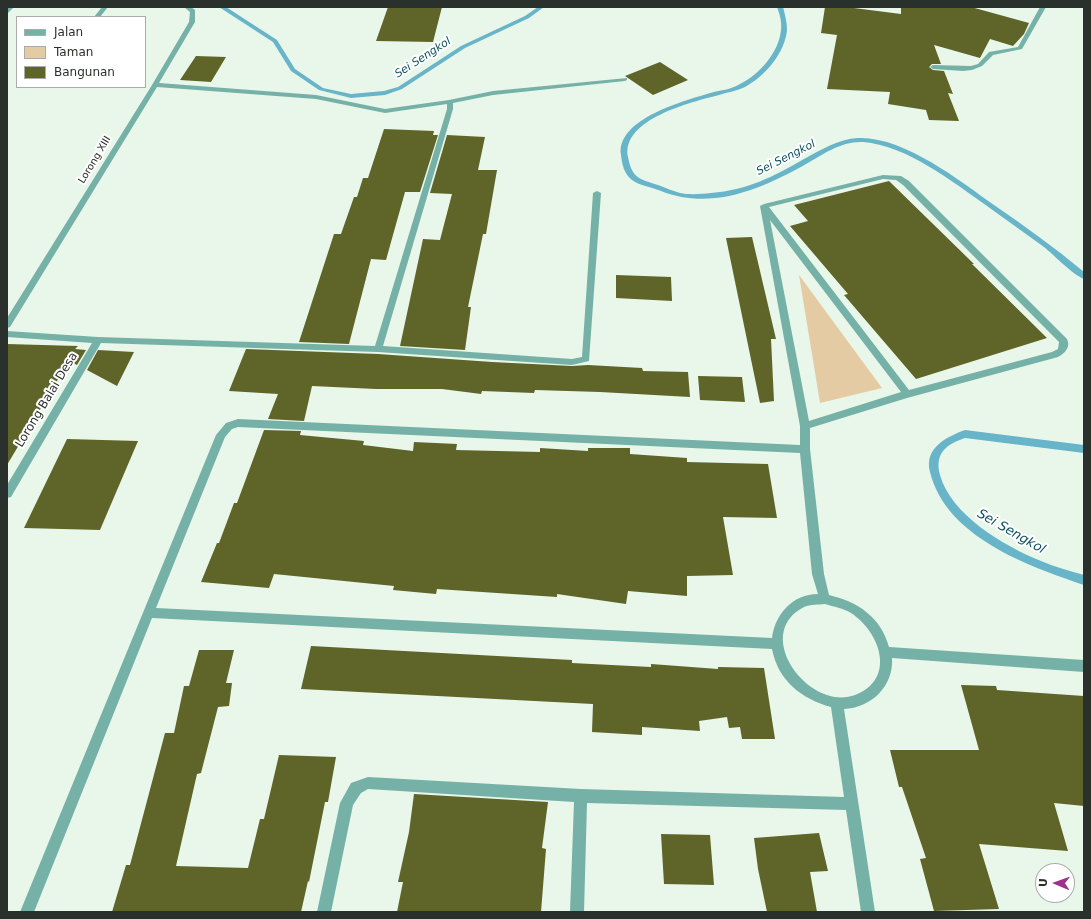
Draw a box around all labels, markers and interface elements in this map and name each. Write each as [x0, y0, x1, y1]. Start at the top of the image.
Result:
legend [16, 16, 146, 88]
text: Jalan [54, 25, 83, 39]
water label: Sei Sengkol [392, 35, 454, 81]
text: Taman [54, 45, 93, 59]
text: Bangunan [54, 65, 115, 79]
street label: Lorong XIII [76, 134, 114, 186]
water label: Sei Sengkol [754, 138, 818, 178]
street label: Lorong Balai Desa [13, 350, 81, 450]
water label: Sei Sengkol [974, 506, 1048, 558]
north arrow [1035, 863, 1075, 903]
text: U [1037, 878, 1050, 887]

